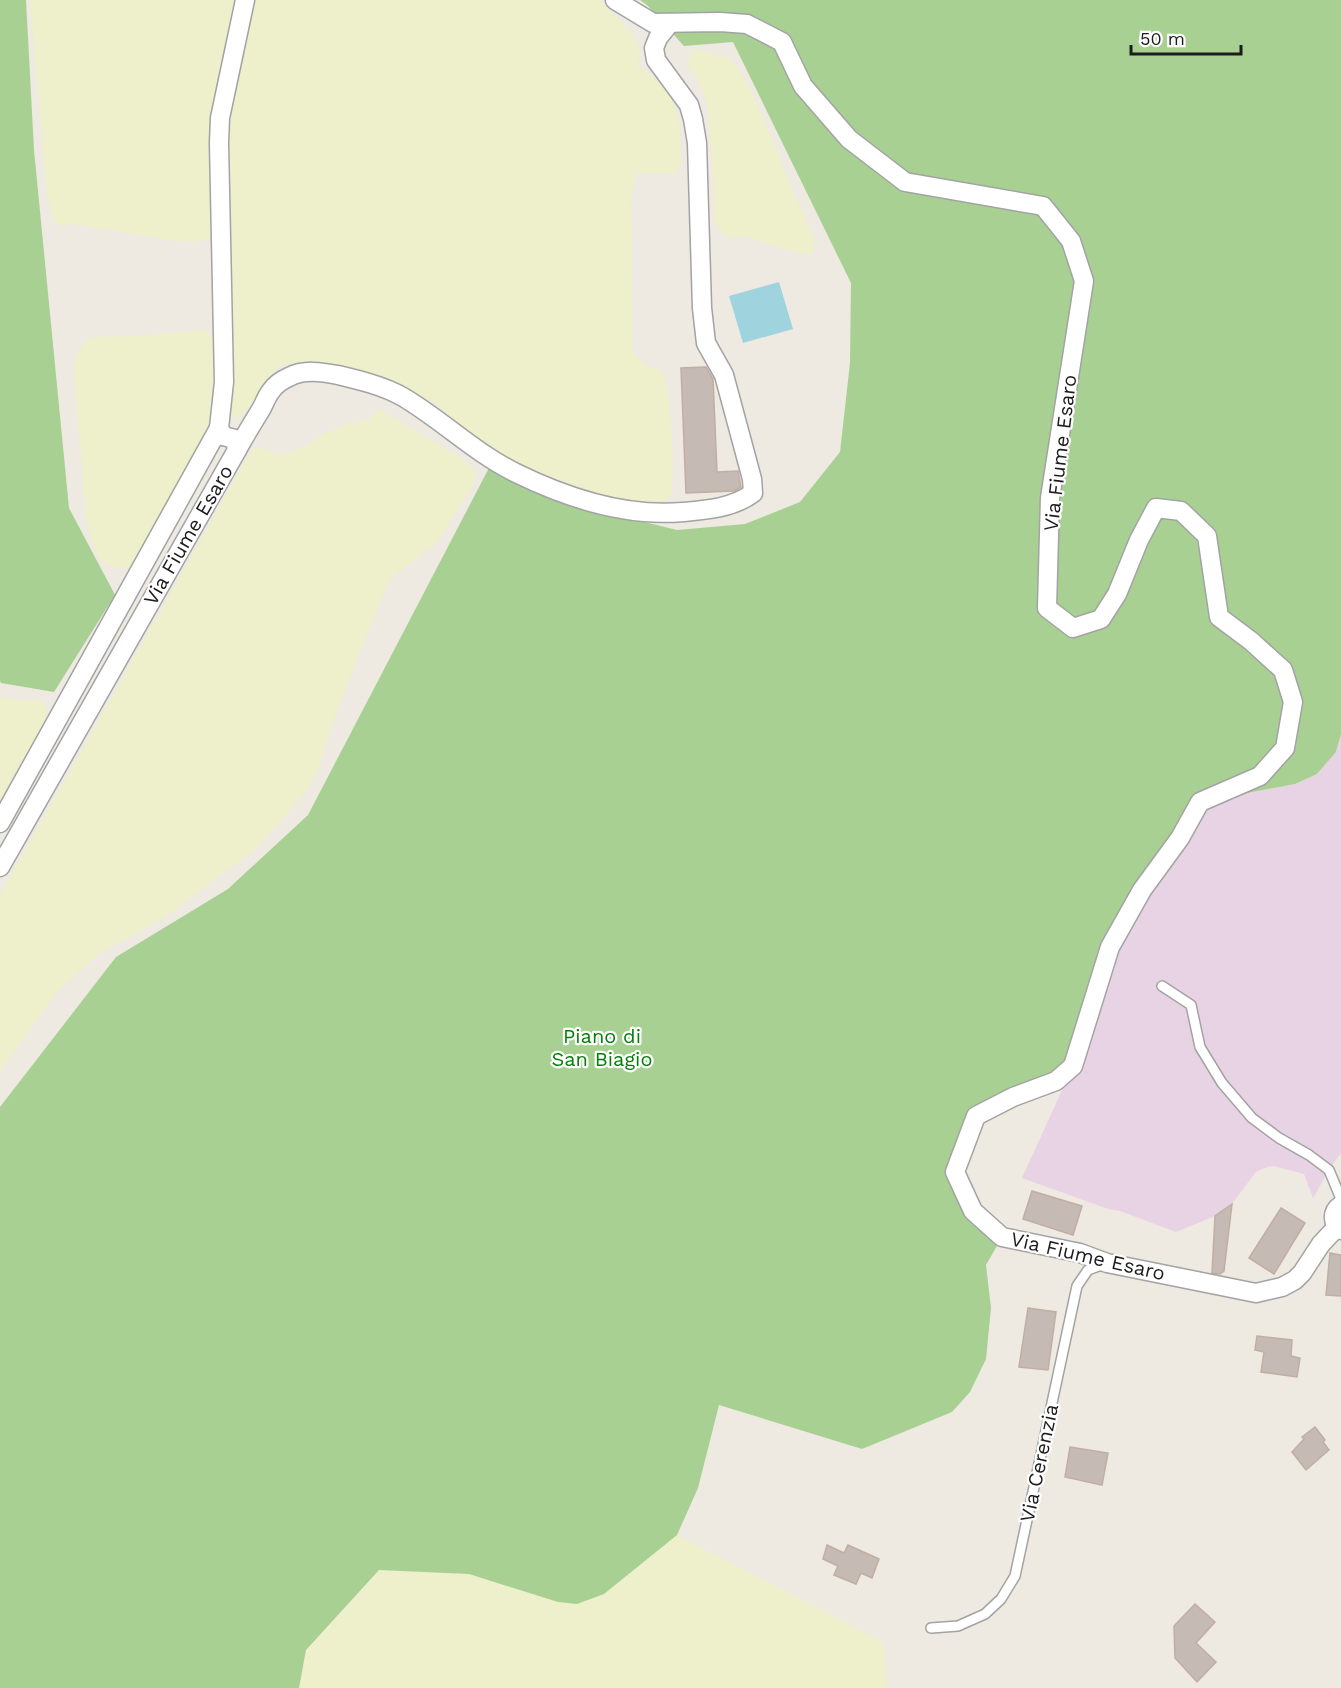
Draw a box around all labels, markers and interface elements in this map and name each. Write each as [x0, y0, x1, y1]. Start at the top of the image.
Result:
scale bar [1131, 18, 1240, 56]
text: 50 m [1140, 28, 1185, 49]
street label: Via Fiume Esaro [1038, 373, 1082, 533]
street label: Via Fiume Esaro [138, 461, 238, 609]
park label: Piano di San Biagio [552, 1024, 652, 1071]
street label: Via Fiume Esaro [1008, 1227, 1168, 1285]
street label: Via Cerenzia [1015, 1402, 1063, 1524]

